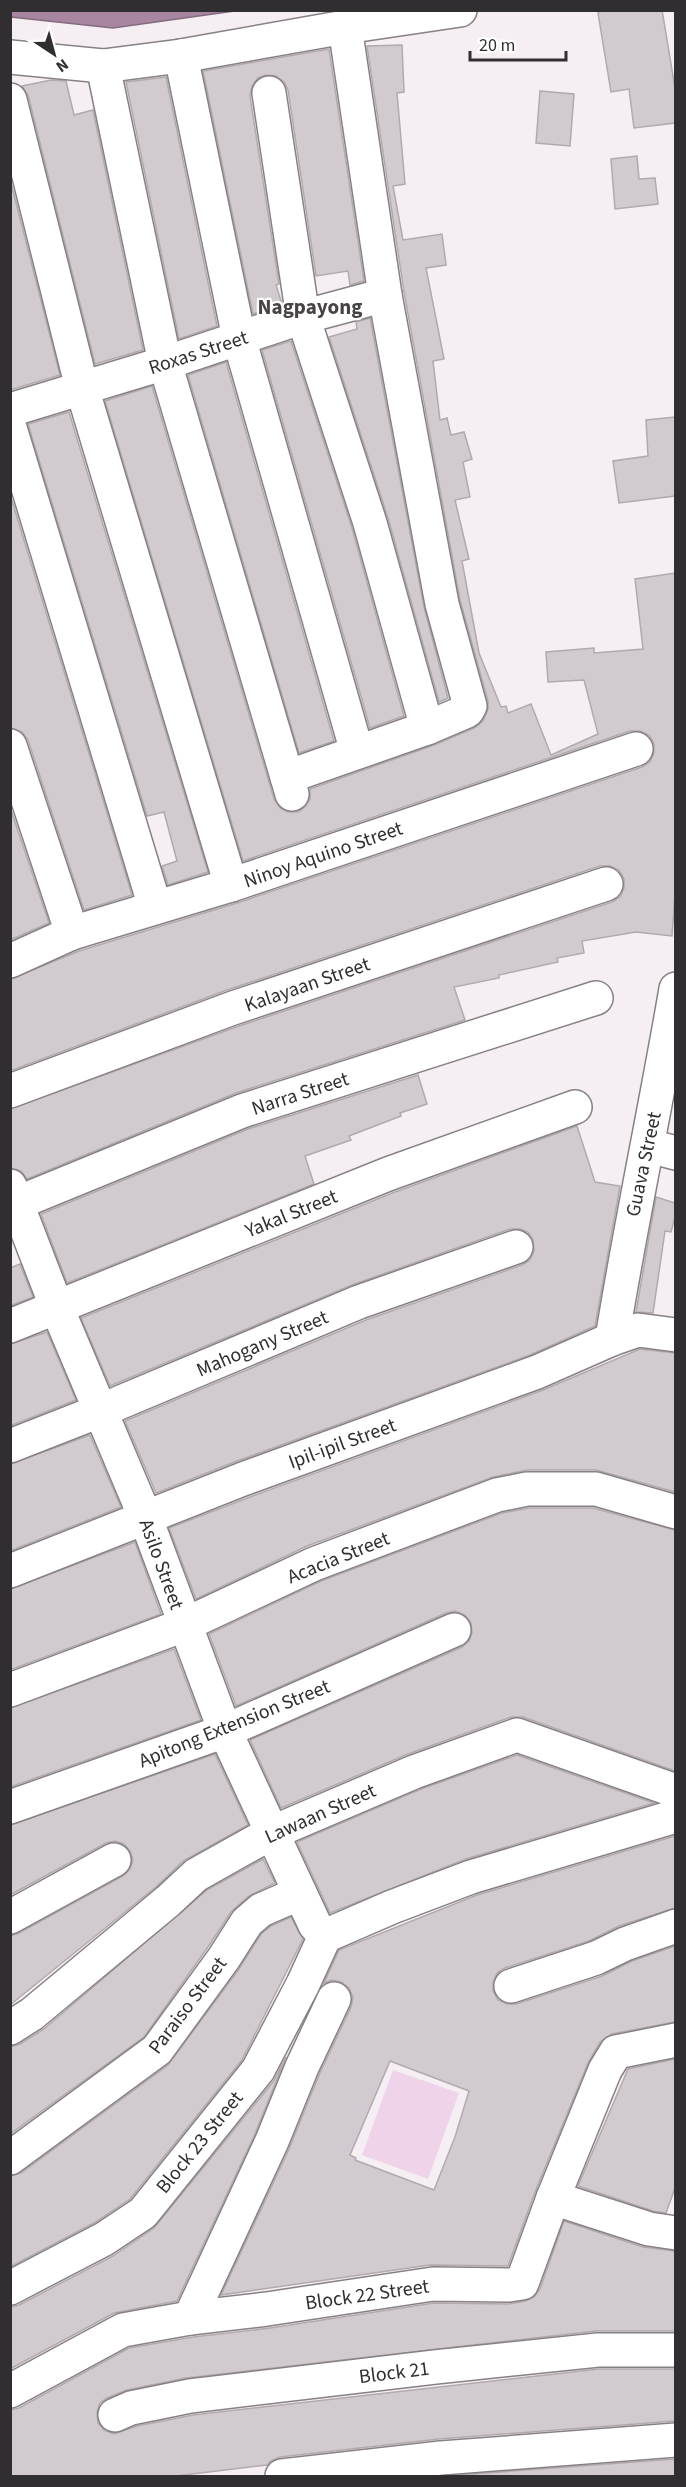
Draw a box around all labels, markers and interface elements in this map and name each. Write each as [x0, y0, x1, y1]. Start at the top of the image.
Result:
north arrow [24, 24, 84, 84]
scale bar [470, 24, 566, 62]
text: 20 m [479, 33, 515, 58]
text: N [51, 53, 73, 77]
district label: Nagpayong [258, 292, 362, 322]
street label: Roxas Street [145, 324, 252, 382]
street label: Ninoy Aquino Street [240, 815, 407, 895]
street label: Kalayaan Street [241, 950, 374, 1020]
street label: Narra Street [248, 1065, 353, 1123]
street label: Guava Street [619, 1109, 669, 1219]
street label: Yakal Street [240, 1183, 342, 1245]
street label: Mahogany Street [192, 1303, 333, 1384]
street label: Ipil-ipil Street [285, 1411, 400, 1476]
street label: Asilo Street [132, 1515, 190, 1614]
street label: Acacia Street [283, 1525, 394, 1591]
street label: Apitong Extension Street [134, 1673, 334, 1775]
street label: Lawaan Street [260, 1777, 381, 1851]
street label: Paraiso Street [142, 1951, 234, 2060]
street label: Block 23 Street [150, 2085, 250, 2200]
street label: Block 22 Street [303, 2272, 431, 2318]
street label: Block 21 [357, 2355, 431, 2391]

